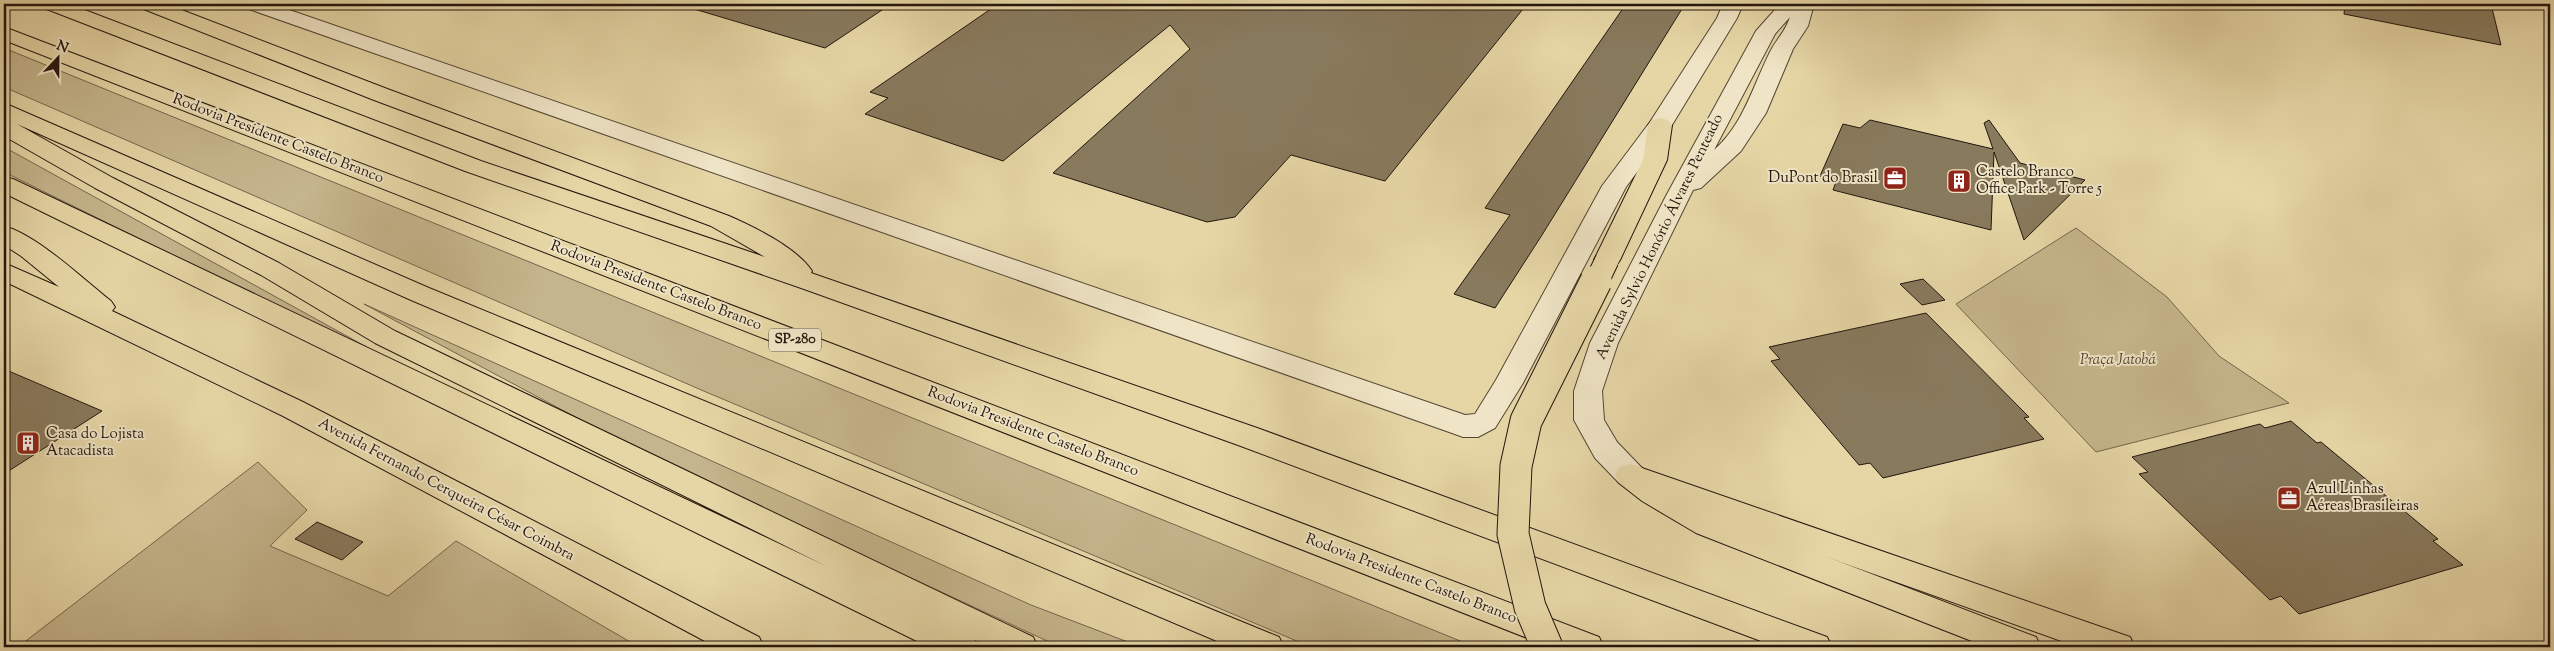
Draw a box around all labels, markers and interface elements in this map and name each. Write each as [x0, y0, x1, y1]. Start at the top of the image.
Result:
north arrow [32, 32, 82, 82]
text: N [53, 36, 71, 59]
street label: Rodovia Presidente Castelo Branco [169, 89, 387, 189]
street label: Avenida Sylvio Honório Álvares Penteado [1590, 110, 1729, 363]
place label: Castelo Branco Office Park - Torre 5 [1976, 162, 2102, 200]
office icon: DuPont do Brasil [1882, 165, 1908, 191]
place label: DuPont do Brasil [1768, 168, 1878, 189]
building icon: Castelo Branco Office Park - Torre 5 [1946, 168, 1972, 194]
street label: Rodovia Presidente Castelo Branco [547, 236, 765, 336]
road number: SP-280 [769, 328, 821, 352]
park label: Praça Jatobá [2080, 350, 2156, 371]
street label: Rodovia Presidente Castelo Branco [924, 382, 1142, 482]
street label: Avenida Fernando Cerqueira César Coimbra [314, 413, 578, 567]
place label: Casa do Lojista Atacadista [46, 424, 144, 462]
building icon: Casa do Lojista Atacadista [15, 430, 41, 456]
place label: Azul Linhas Aéreas Brasileiras [2306, 479, 2419, 517]
office icon: Azul Linhas Aéreas Brasileiras [2276, 485, 2302, 511]
street label: Rodovia Presidente Castelo Branco [1302, 529, 1520, 629]

